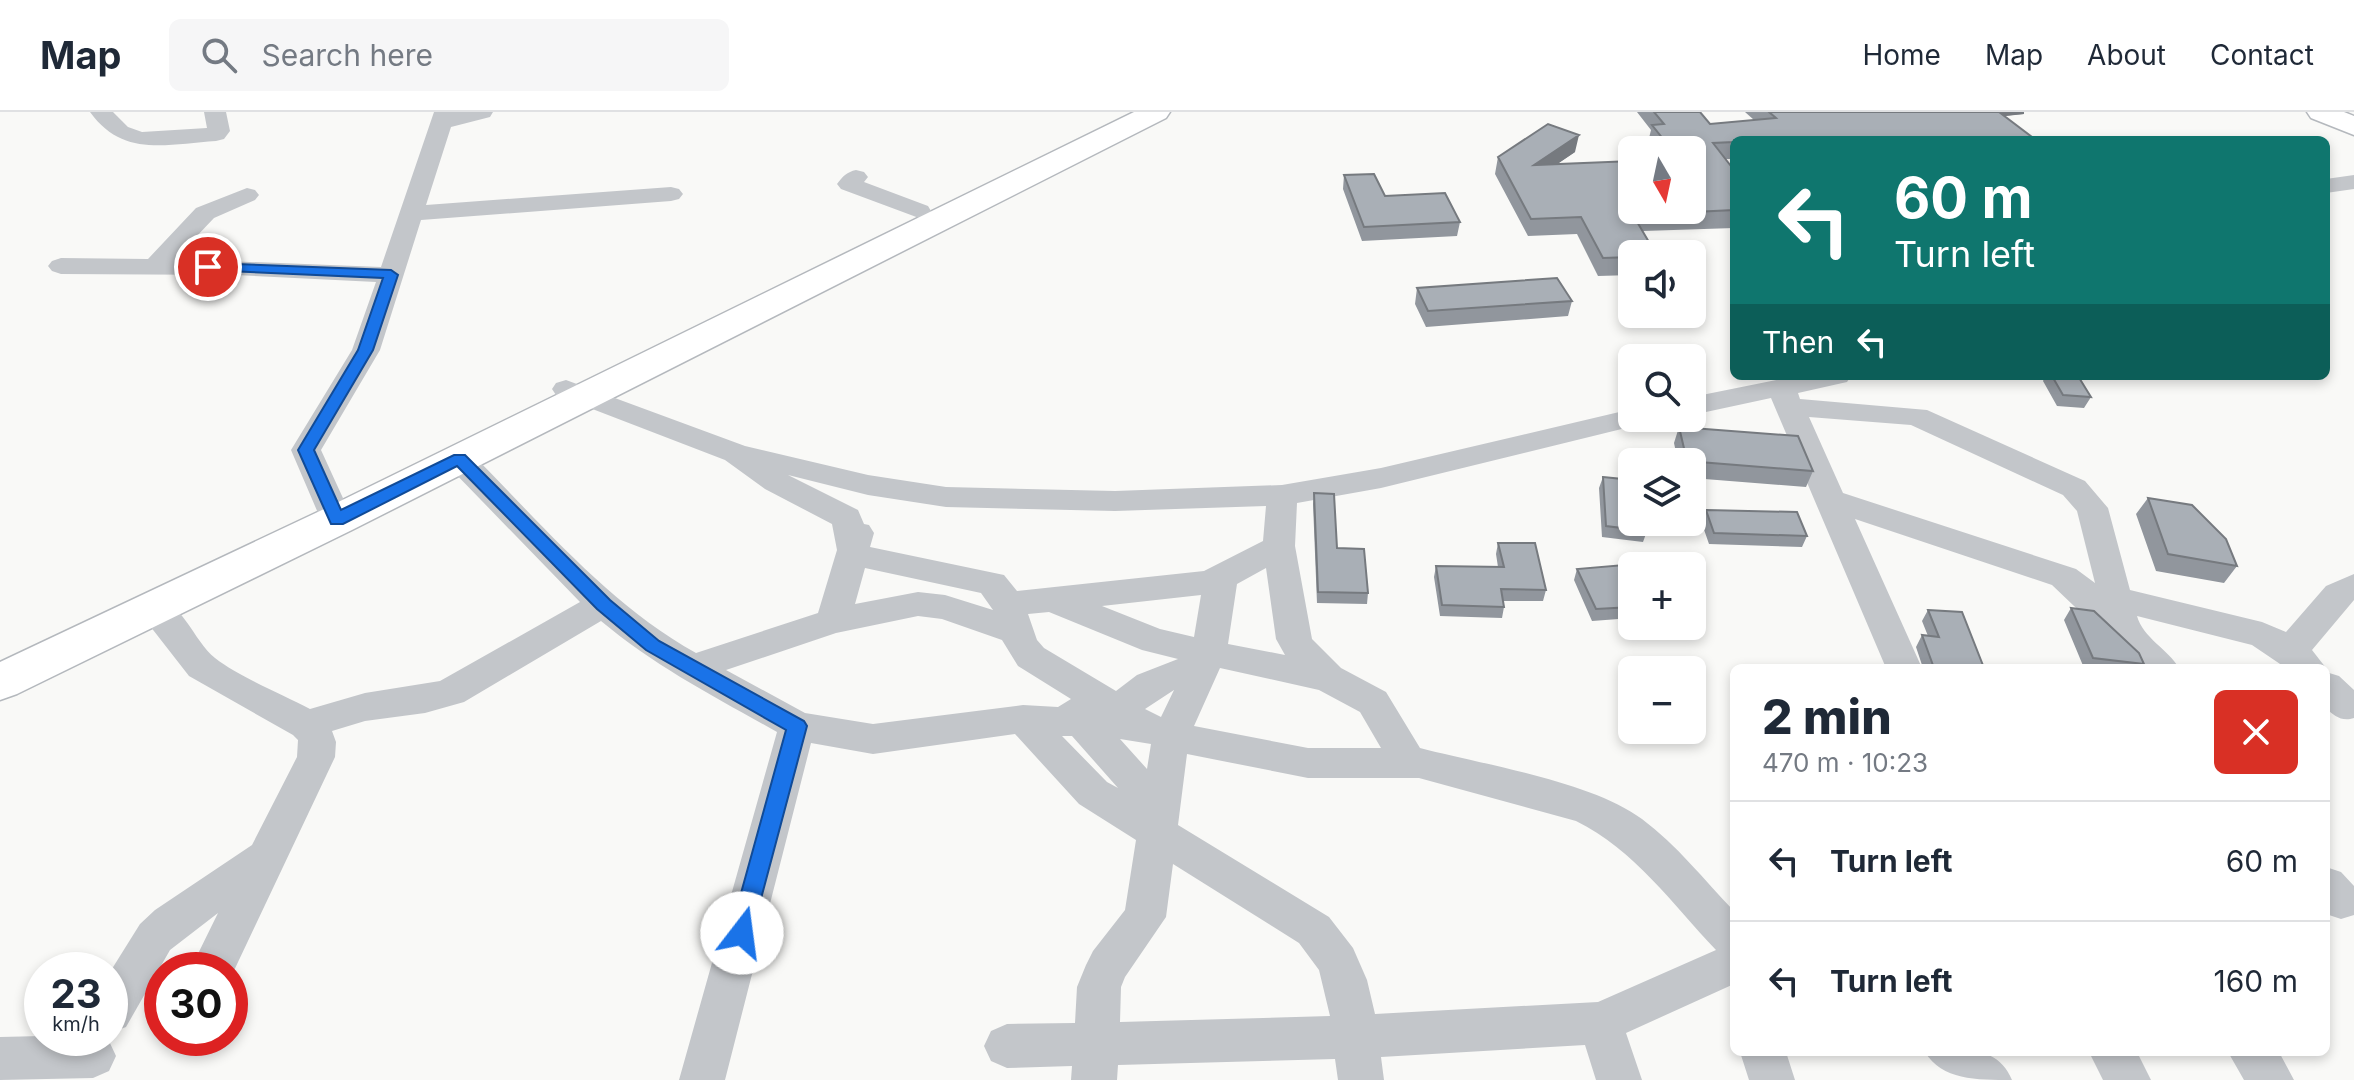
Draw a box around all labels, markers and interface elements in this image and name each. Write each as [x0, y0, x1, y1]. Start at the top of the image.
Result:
search box [169, 19, 729, 91]
text: Map [40, 32, 121, 78]
icon: search [197, 33, 241, 77]
text: Search here [261, 37, 433, 73]
text: Home [1862, 38, 1941, 72]
text: Map [1985, 38, 2043, 72]
text: About [2087, 38, 2166, 72]
text: Contact [2210, 38, 2314, 72]
north arrow [1618, 136, 1706, 224]
map controls [1618, 136, 1706, 744]
text: 60 m [1894, 164, 2033, 232]
icon: left [1762, 168, 1866, 272]
text: Turn left [1894, 232, 2035, 276]
pin [174, 233, 242, 301]
button: sound [1618, 240, 1706, 328]
icon: arrive [186, 245, 230, 289]
icon: left [1850, 320, 1894, 364]
text: Then [1762, 324, 1834, 360]
button: search [1618, 344, 1706, 432]
button: layers [1618, 448, 1706, 536]
button: + [1618, 552, 1706, 640]
button: − [1618, 656, 1706, 744]
text: 2 min [1762, 687, 1892, 746]
button: close [2214, 690, 2298, 774]
text: 470 m · 10:23 [1762, 747, 1928, 778]
icon: left [1762, 839, 1806, 883]
text: Turn left [1830, 843, 1952, 879]
text: 60 m [2226, 843, 2298, 879]
position arrow [700, 891, 784, 975]
speed limit sign: 30 [144, 952, 248, 1056]
icon: left [1762, 959, 1806, 1003]
text: Turn left [1830, 963, 1952, 999]
text: 160 m [2214, 963, 2298, 999]
text: 23 [50, 969, 102, 1018]
text: km/h [52, 1012, 100, 1036]

